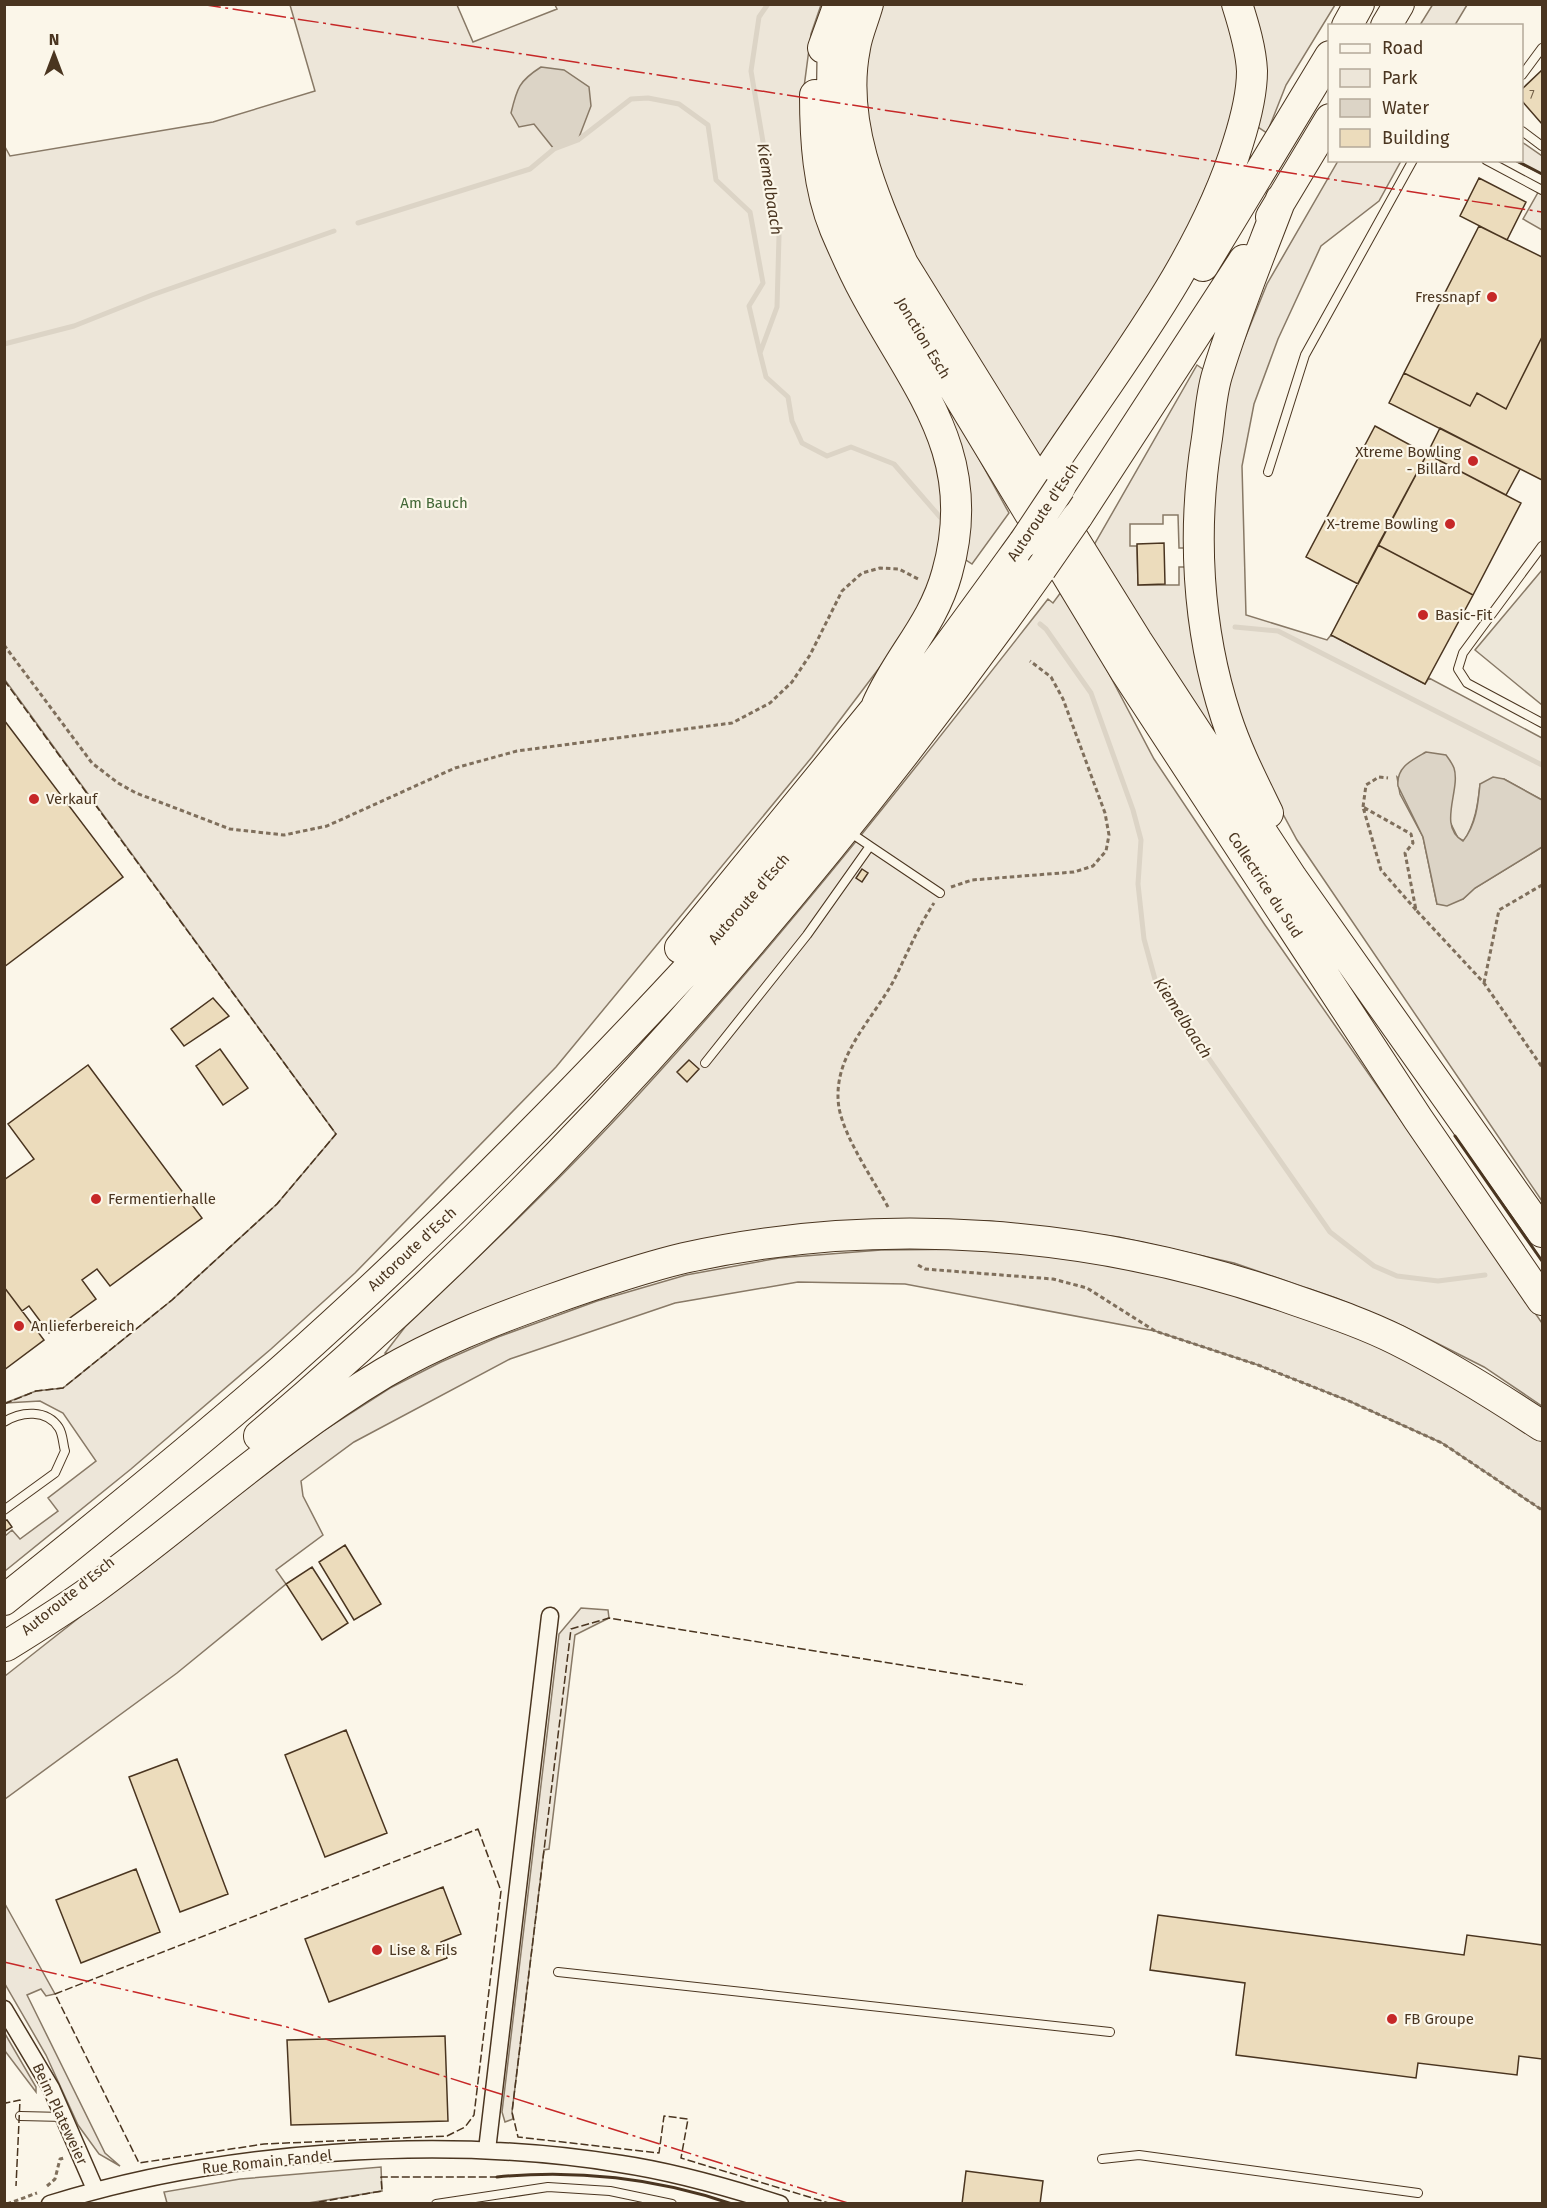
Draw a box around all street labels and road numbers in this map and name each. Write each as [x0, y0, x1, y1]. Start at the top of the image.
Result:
street label: Jonction Esch [892, 294, 954, 382]
street label: Autoroute d'Esch [1003, 459, 1083, 565]
street label: Collectrice du Sud [1224, 829, 1306, 941]
street label: Autoroute d'Esch [705, 850, 793, 948]
street label: Autoroute d'Esch [364, 1203, 460, 1295]
street label: Autoroute d'Esch [18, 1553, 118, 1639]
street label: Beim Plateweier [29, 2060, 91, 2168]
street label: Rue Romain Fandel [201, 2146, 333, 2178]

